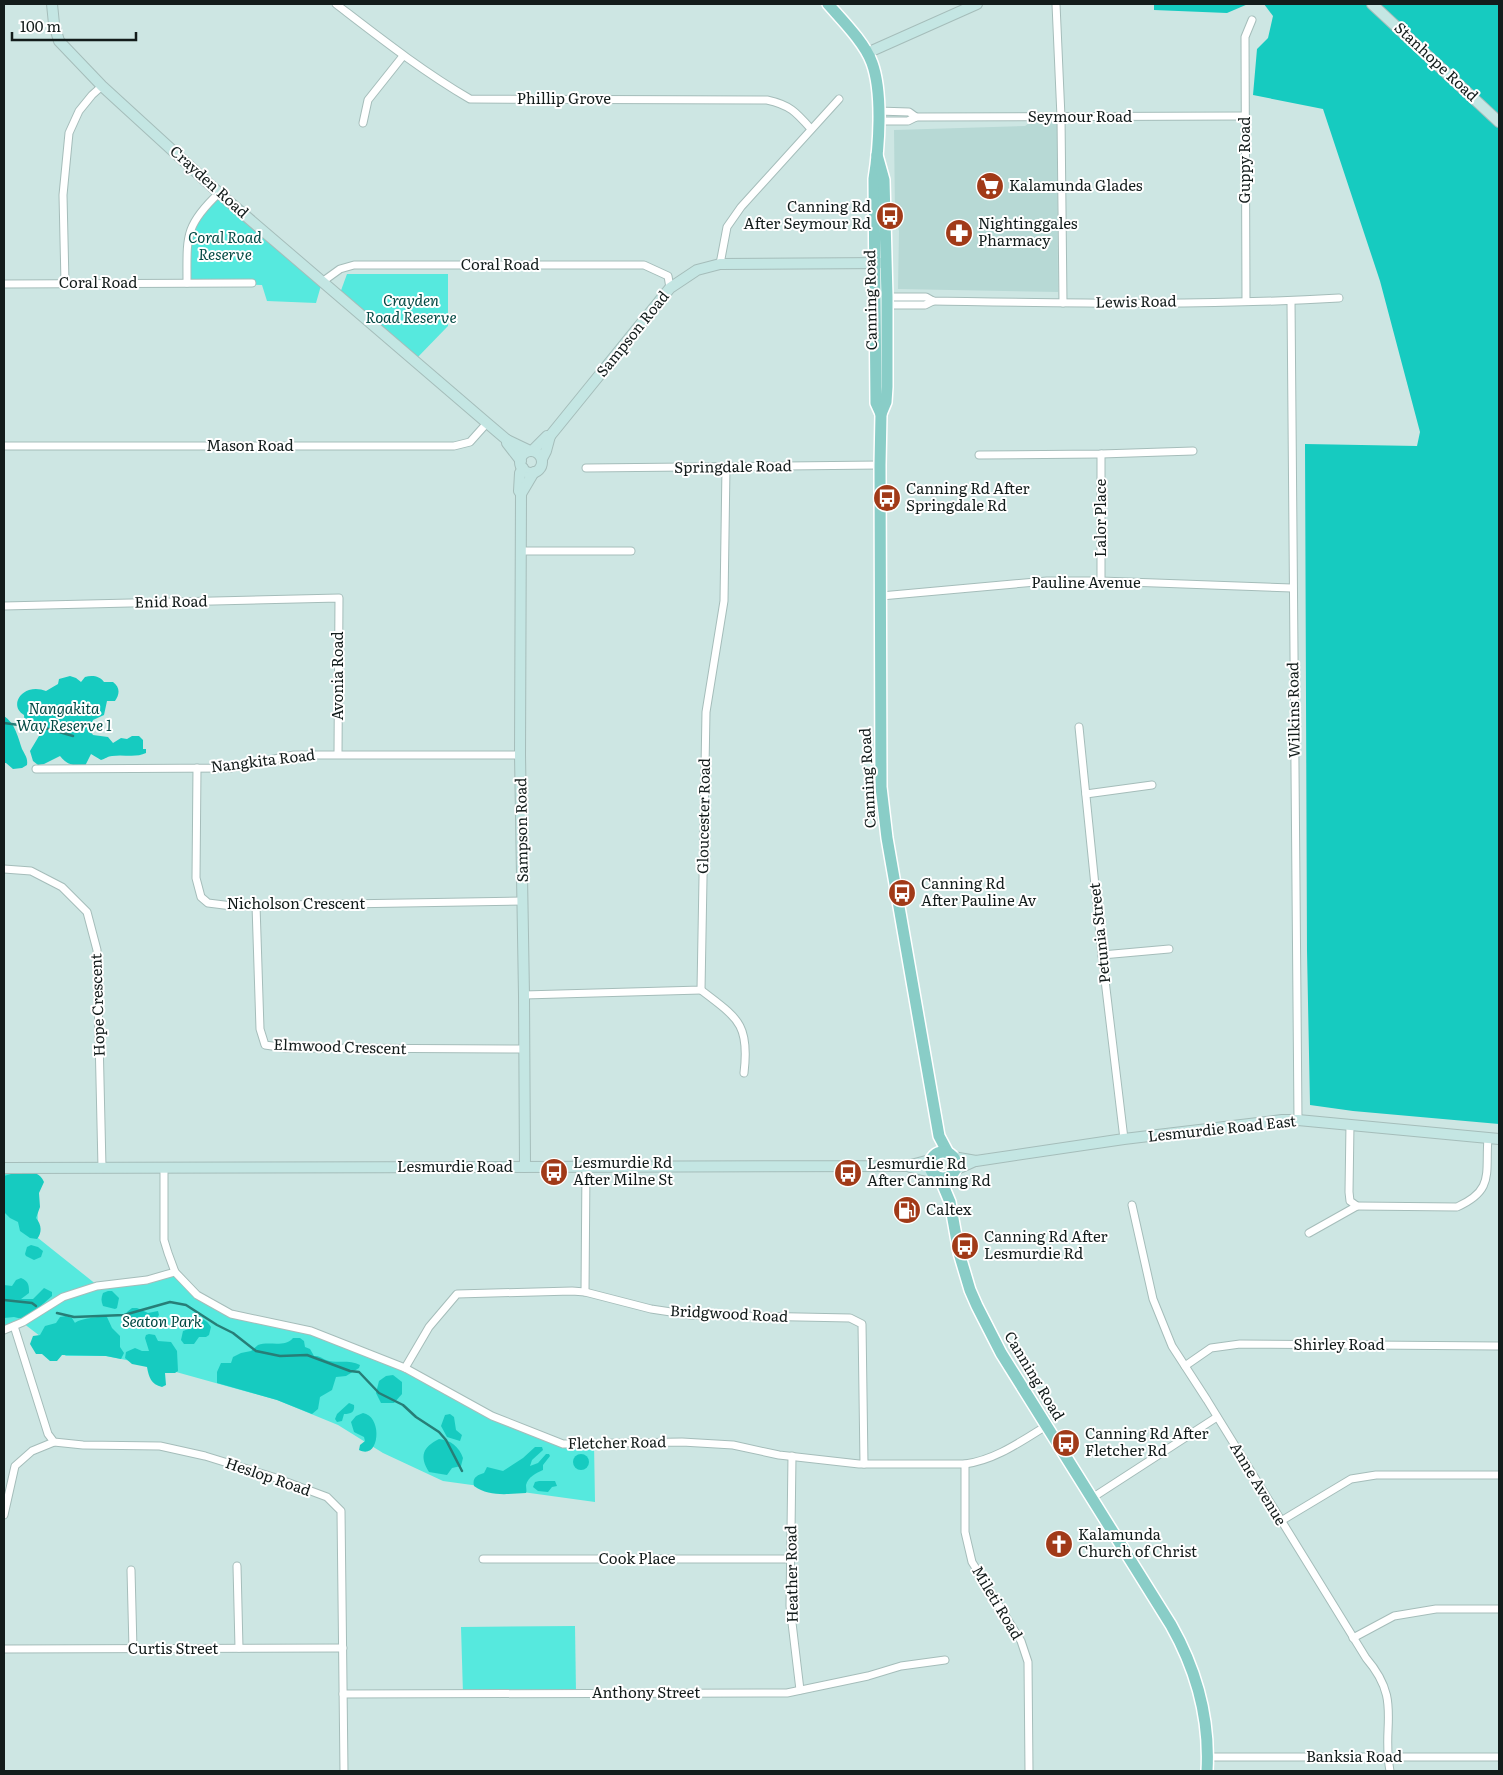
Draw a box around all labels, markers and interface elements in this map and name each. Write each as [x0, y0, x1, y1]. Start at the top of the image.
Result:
scale bar [12, 10, 136, 42]
text: 100 m [20, 14, 61, 37]
street label: Stanhope Road [1390, 16, 1484, 106]
street label: Phillip Grove [517, 86, 611, 109]
street label: Seymour Road [1028, 104, 1132, 127]
street label: Guppy Road [1232, 117, 1255, 203]
street label: Crayden Road [165, 139, 255, 223]
supermarket icon: Kalamunda Glades [975, 171, 1005, 201]
place label: Kalamunda Glades [1009, 173, 1143, 196]
place label: Canning Rd After Seymour Rd [744, 194, 871, 234]
bus stop icon: Canning Rd After Seymour Rd [875, 201, 905, 231]
place label: Nightinggales Pharmacy [978, 211, 1078, 251]
pharmacy icon: Nightinggales Pharmacy [944, 218, 974, 248]
park label: Coral Road Reserve [188, 225, 262, 265]
street label: Canning Road [857, 249, 882, 351]
street label: Coral Road [461, 252, 539, 275]
street label: Coral Road [59, 270, 137, 293]
street label: Sampson Road [590, 285, 674, 381]
park label: Crayden Road Reserve [365, 288, 457, 328]
street label: Lewis Road [1095, 288, 1177, 313]
street label: Mason Road [206, 433, 294, 456]
street label: Springdale Road [674, 453, 792, 478]
place label: Canning Rd After Springdale Rd [906, 476, 1030, 516]
street label: Lalor Place [1088, 479, 1111, 557]
bus stop icon: Canning Rd After Springdale Rd [872, 483, 902, 513]
street label: Pauline Avenue [1031, 570, 1141, 593]
street label: Enid Road [134, 588, 208, 613]
street label: Avonia Road [325, 631, 348, 721]
street label: Wilkins Road [1280, 662, 1305, 758]
park label: Nangakita Way Reserve 1 [16, 696, 112, 736]
street label: Canning Road [852, 727, 881, 829]
street label: Nangkita Road [209, 742, 316, 777]
street label: Gloucester Road [690, 758, 715, 874]
street label: Sampson Road [508, 777, 533, 883]
place label: Canning Rd After Pauline Av [921, 871, 1036, 911]
bus stop icon: Canning Rd After Pauline Av [887, 878, 917, 908]
street label: Petunia Street [1082, 882, 1115, 985]
street label: Nicholson Crescent [227, 891, 365, 914]
street label: Hope Crescent [83, 953, 110, 1057]
street label: Elmwood Crescent [273, 1032, 407, 1059]
street label: Lesmurdie Road East [1147, 1108, 1297, 1147]
place label: Lesmurdie Rd After Milne St [573, 1150, 673, 1190]
place label: Lesmurdie Rd After Canning Rd [867, 1151, 991, 1191]
street label: Lesmurdie Road [397, 1154, 513, 1177]
bus stop icon: Lesmurdie Rd After Milne St [539, 1157, 569, 1187]
bus stop icon: Lesmurdie Rd After Canning Rd [833, 1158, 863, 1188]
fuel station icon: Caltex [892, 1195, 922, 1225]
place label: Caltex [926, 1197, 972, 1220]
place label: Canning Rd After Lesmurdie Rd [984, 1224, 1108, 1264]
bus stop icon: Canning Rd After Lesmurdie Rd [950, 1231, 980, 1261]
street label: Bridgwood Road [669, 1298, 789, 1327]
park label: Seaton Park [122, 1309, 203, 1332]
street label: Canning Road [1000, 1326, 1071, 1424]
street label: Shirley Road [1293, 1332, 1385, 1355]
place label: Canning Rd After Fletcher Rd [1085, 1421, 1209, 1461]
bus stop icon: Canning Rd After Fletcher Rd [1051, 1428, 1081, 1458]
street label: Fletcher Road [567, 1429, 667, 1454]
street label: Anne Avenue [1225, 1437, 1293, 1530]
street label: Heslop Road [223, 1450, 314, 1501]
place label: Kalamunda Church of Christ [1078, 1522, 1197, 1562]
street label: Heather Road [778, 1525, 803, 1623]
church icon: Kalamunda Church of Christ [1044, 1529, 1074, 1559]
street label: Cook Place [598, 1546, 676, 1569]
street label: Mileti Road [967, 1561, 1029, 1644]
street label: Curtis Street [128, 1636, 218, 1659]
street label: Anthony Street [592, 1680, 700, 1703]
street label: Banksia Road [1306, 1744, 1402, 1767]

